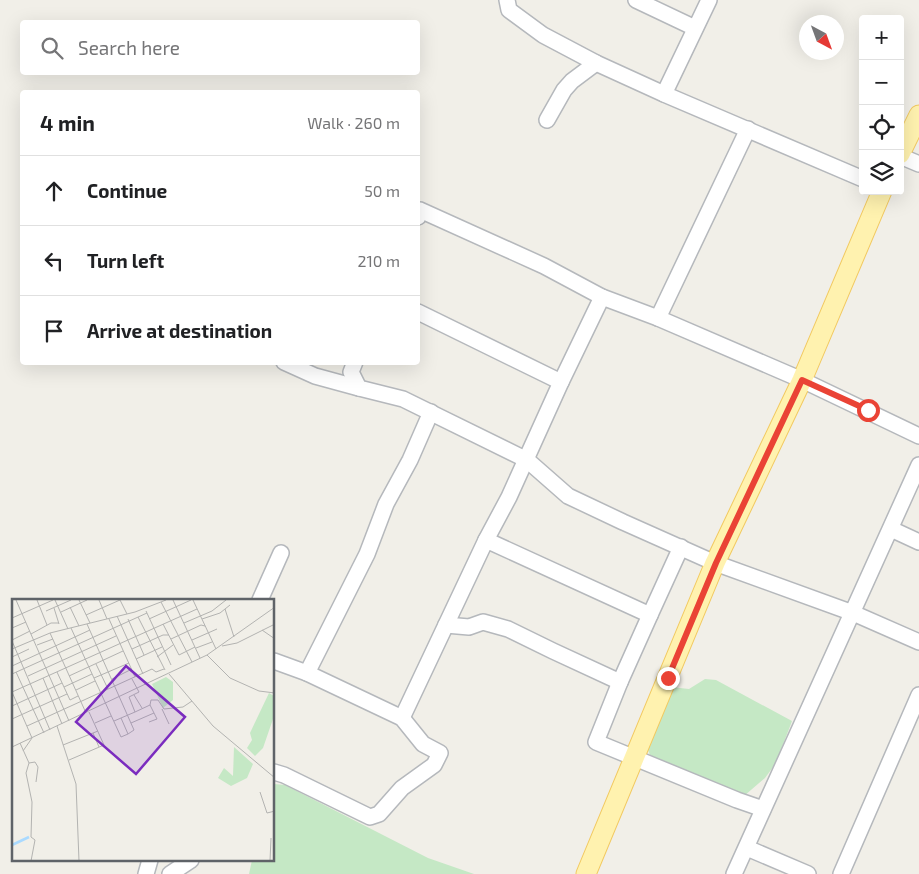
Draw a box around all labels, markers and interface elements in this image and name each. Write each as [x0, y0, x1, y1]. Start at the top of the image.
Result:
north arrow [799, 15, 844, 60]
map controls [859, 15, 904, 195]
button: + [859, 15, 904, 60]
search box [20, 20, 420, 75]
icon: search [38, 34, 66, 62]
text: Search here [78, 36, 180, 59]
button: − [859, 60, 904, 105]
button: locate [859, 105, 904, 150]
text: 4 min [40, 110, 95, 135]
text: Walk · 260 m [307, 113, 400, 132]
button: layers [859, 150, 904, 195]
icon: ahead [40, 177, 68, 205]
text: Continue [87, 179, 167, 202]
text: 50 m [364, 181, 400, 200]
icon: left [40, 247, 68, 275]
text: Turn left [87, 249, 164, 272]
text: 210 m [357, 251, 400, 270]
icon: arrive [40, 317, 68, 345]
text: Arrive at destination [87, 319, 272, 342]
route start [857, 399, 880, 422]
inset map [12, 599, 275, 862]
route end [657, 667, 680, 690]

